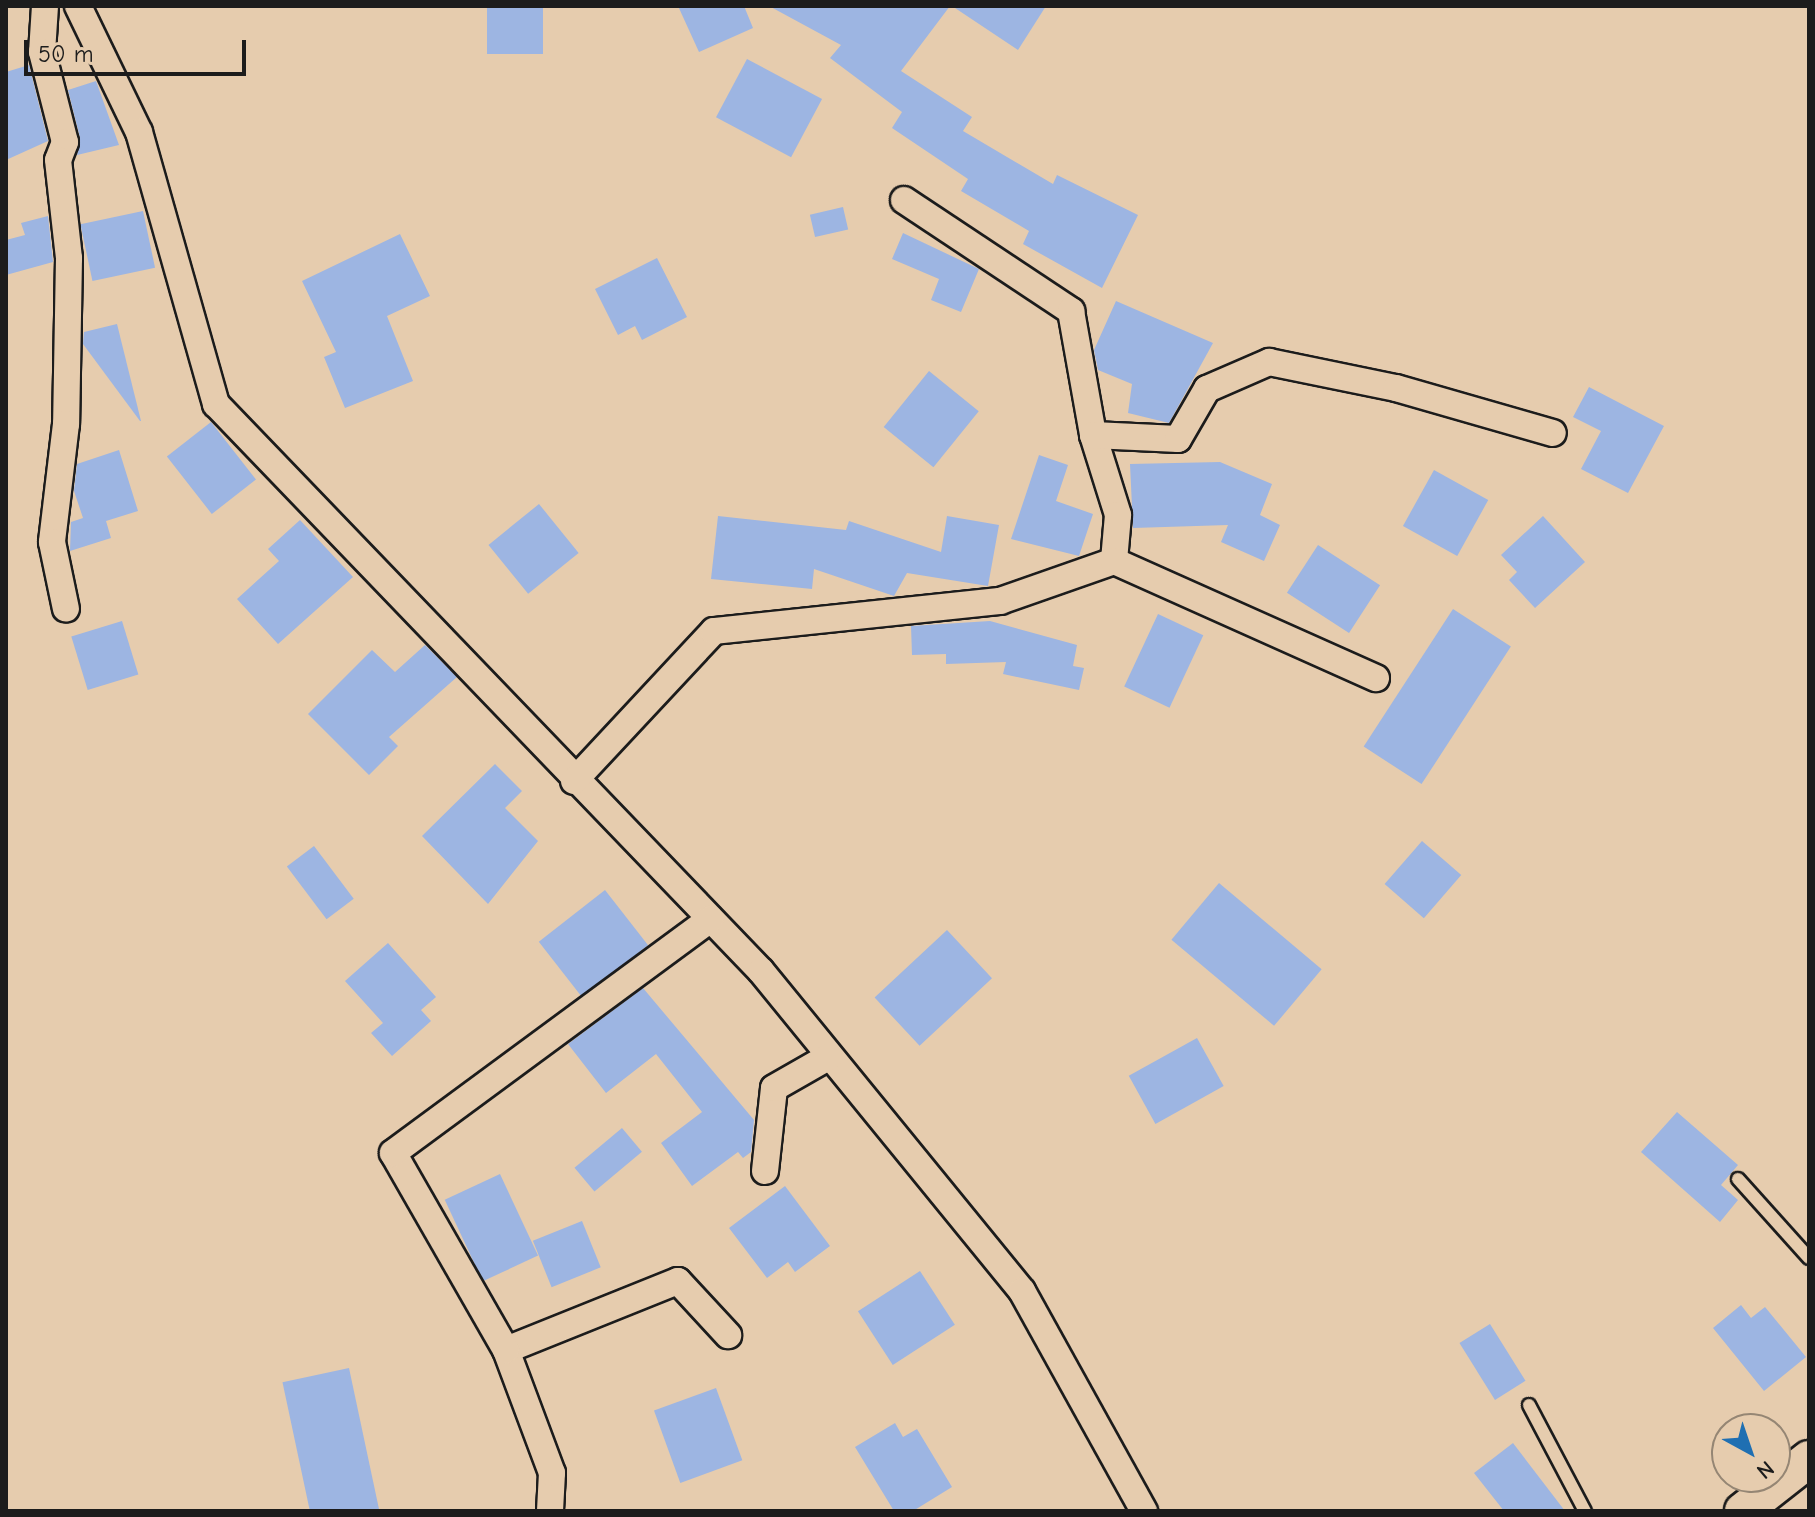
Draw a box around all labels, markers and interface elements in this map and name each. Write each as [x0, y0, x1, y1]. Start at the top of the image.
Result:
scale bar [28, 24, 250, 74]
text: 50 m [38, 40, 94, 68]
north arrow [1711, 1413, 1791, 1493]
text: N [1751, 1455, 1779, 1484]

